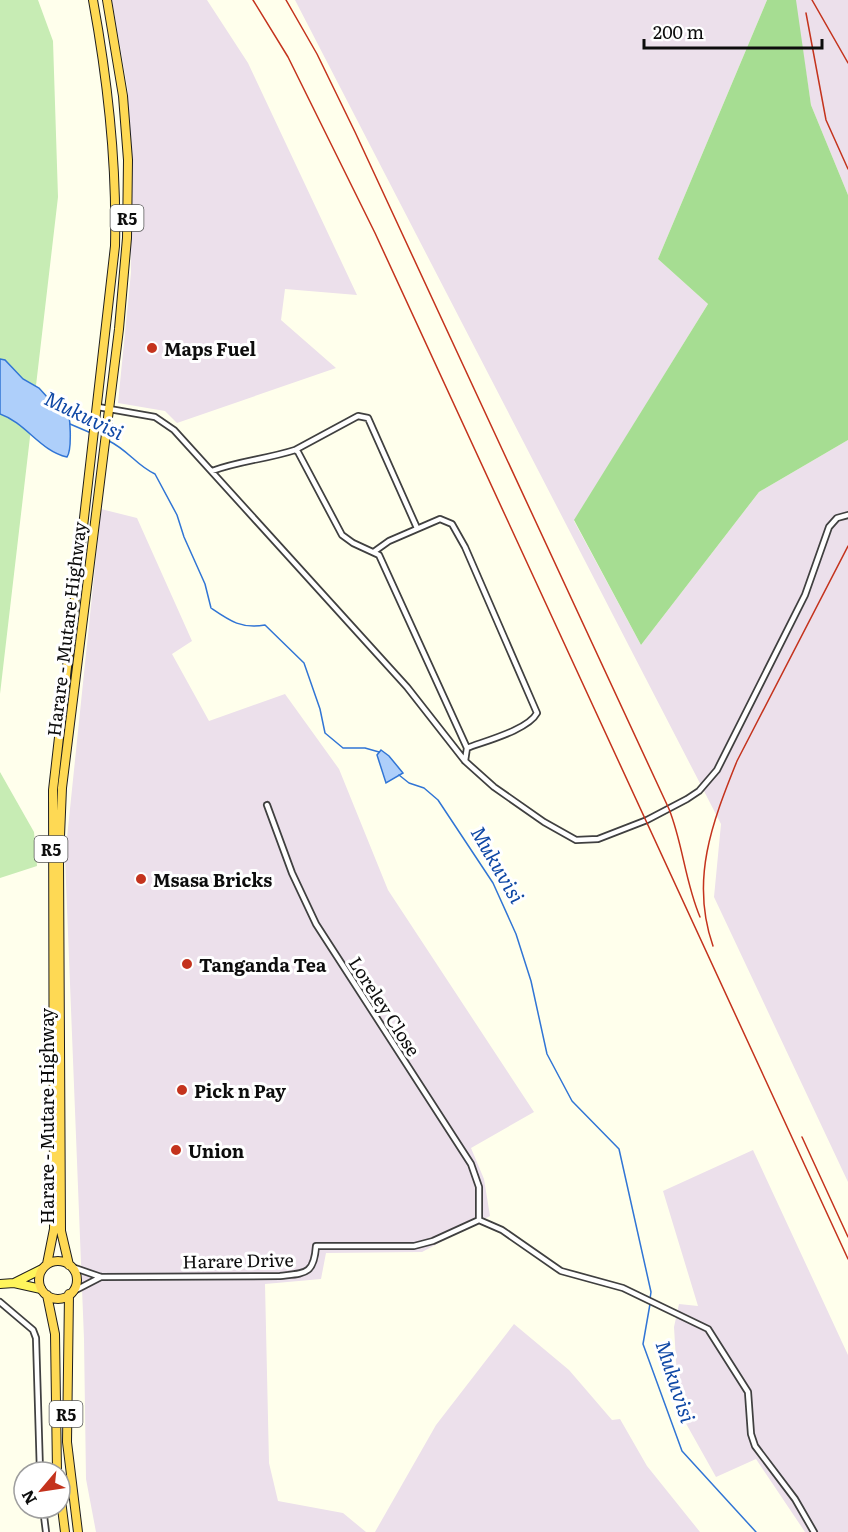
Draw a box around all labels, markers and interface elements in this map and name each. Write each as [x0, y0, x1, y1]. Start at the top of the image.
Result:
scale bar [644, 12, 822, 50]
text: 200 m [653, 18, 704, 45]
road number: R5 [110, 205, 144, 231]
place label: Maps Fuel [164, 335, 257, 362]
marker: Maps Fuel [145, 341, 159, 355]
water label: Mukuvisi [40, 382, 130, 446]
street label: Harare - Mutare Highway [39, 519, 93, 738]
water label: Mukuvisi [465, 820, 533, 908]
road number: R5 [34, 836, 68, 862]
place label: Msasa Bricks [153, 866, 272, 893]
marker: Msasa Bricks [134, 872, 148, 886]
place label: Tanganda Tea [199, 951, 327, 978]
street label: Loreley Close [343, 951, 427, 1061]
marker: Tanganda Tea [180, 957, 194, 971]
street label: Harare - Mutare Highway [33, 1007, 60, 1224]
place label: Pick n Pay [194, 1077, 286, 1104]
marker: Pick n Pay [175, 1083, 189, 1097]
place label: Union [188, 1137, 245, 1164]
marker: Union [169, 1143, 183, 1157]
street label: Harare Drive [182, 1246, 294, 1274]
water label: Mukuvisi [650, 1336, 704, 1426]
road number: R5 [50, 1401, 82, 1427]
north arrow [12, 1460, 72, 1520]
text: N [14, 1486, 42, 1509]

